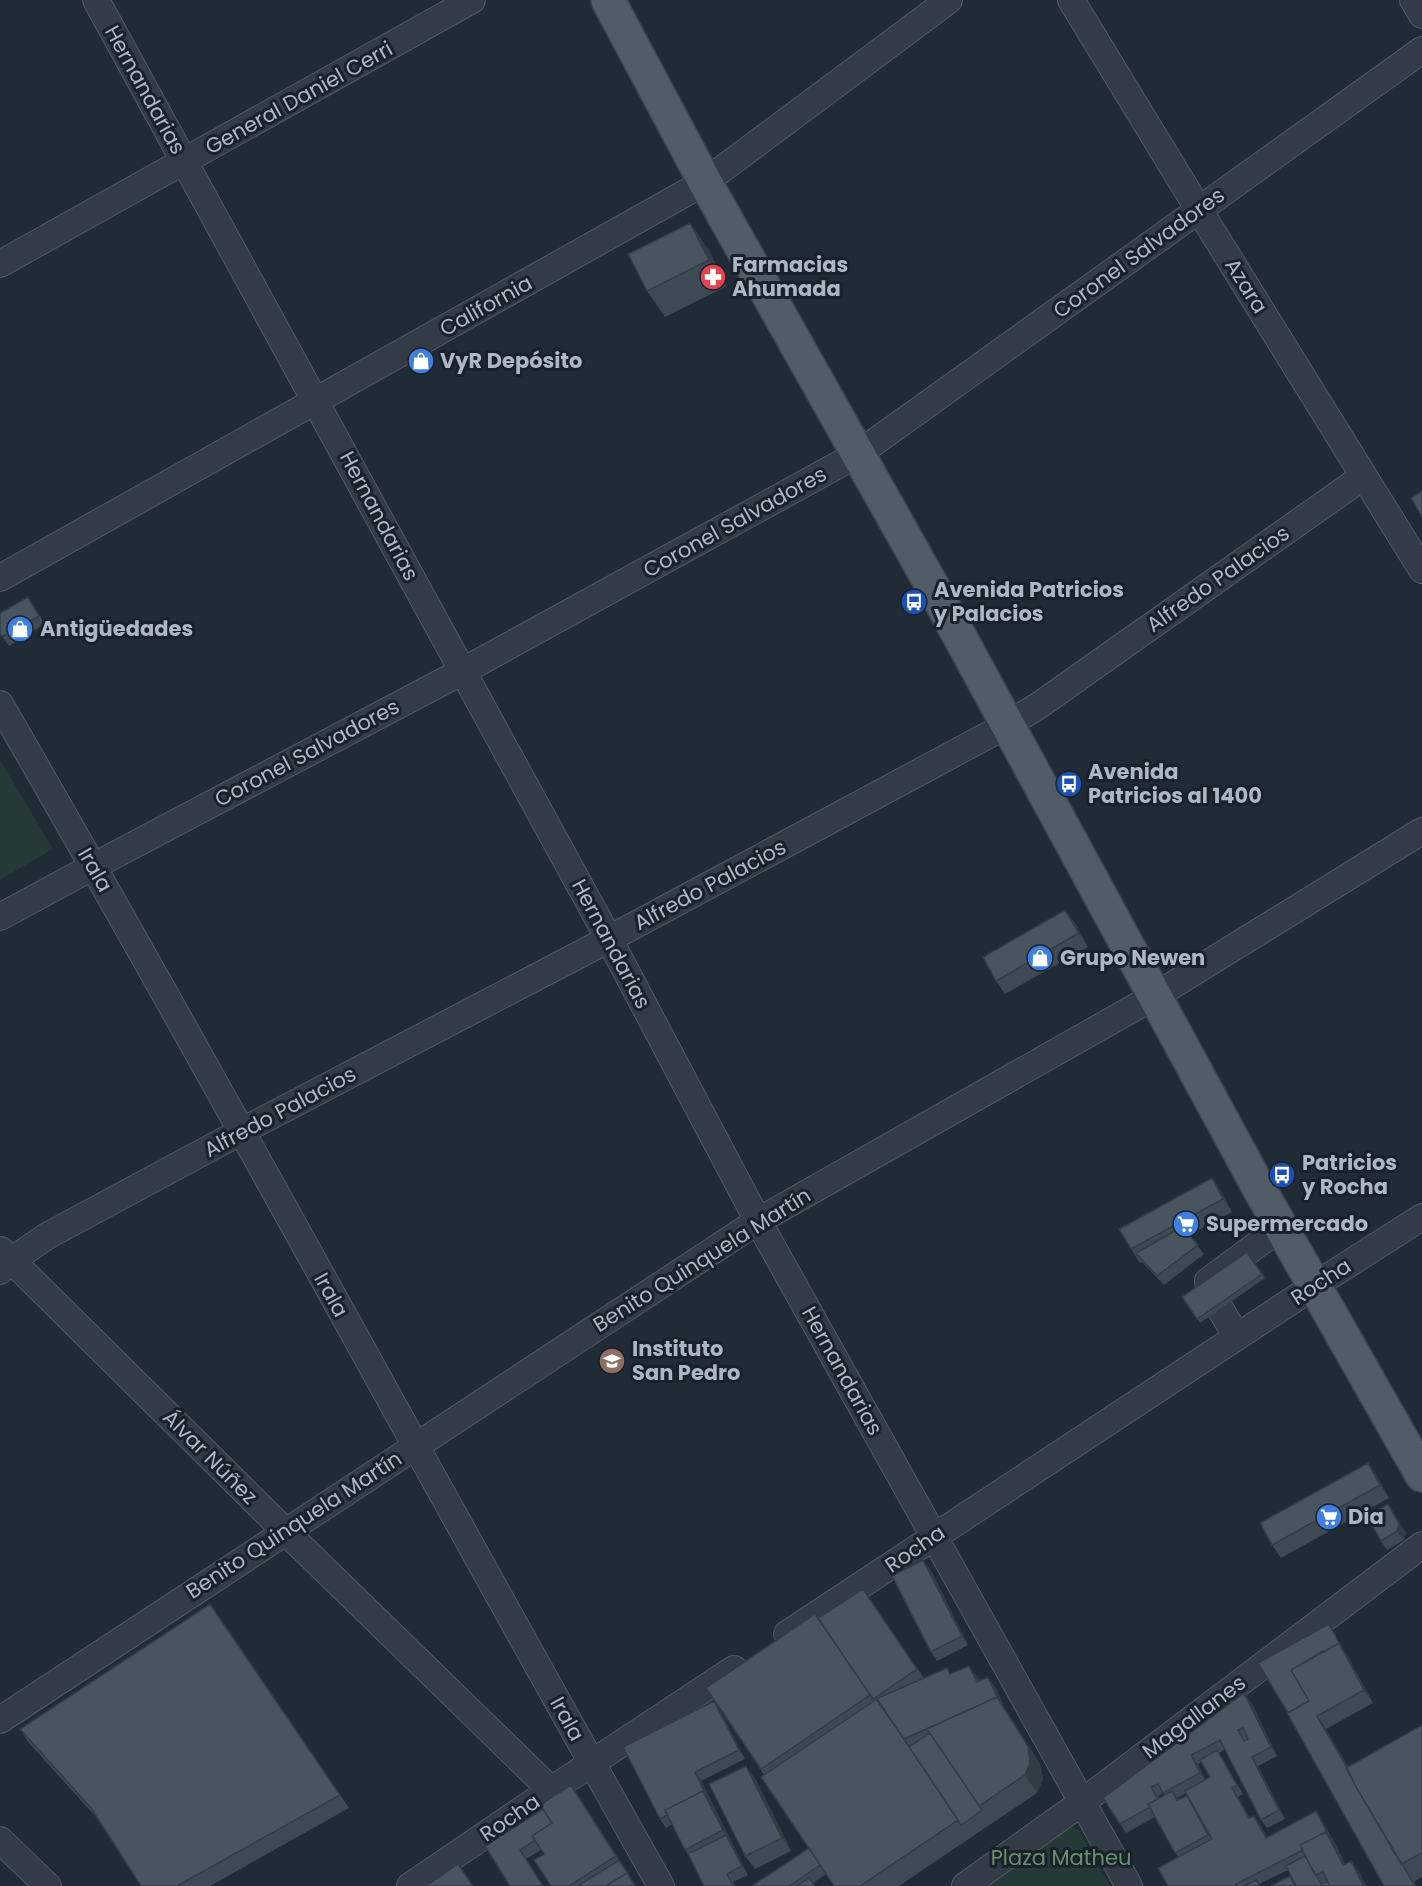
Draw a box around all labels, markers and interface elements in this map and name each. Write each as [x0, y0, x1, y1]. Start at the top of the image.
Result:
street label: Hernandarias [98, 20, 193, 159]
street label: General Daniel Cerri [200, 34, 398, 161]
street label: Coronel Salvadores [1047, 181, 1230, 325]
place label: Farmacias Ahumada [732, 250, 848, 303]
street label: Azara [1218, 253, 1275, 319]
pharmacy icon: Farmacias Ahumada [698, 262, 728, 292]
street label: California [434, 268, 537, 343]
shop icon: VyR Depósito [406, 346, 436, 376]
place label: VyR Depósito [440, 346, 582, 375]
street label: Hernandarias [333, 446, 426, 586]
street label: Coronel Salvadores [638, 459, 832, 584]
street label: Alfredo Palacios [1140, 518, 1295, 639]
place label: Avenida Patricios y Palacios [933, 575, 1124, 628]
bus stop icon: Avenida Patricios y Palacios [899, 587, 929, 617]
shop icon: Antigüedades [5, 614, 35, 644]
place label: Antigüedades [40, 614, 193, 643]
street label: Coronel Salvadores [209, 692, 404, 814]
place label: Avenida Patricios al 1400 [1088, 757, 1262, 810]
bus stop icon: Avenida Patricios al 1400 [1054, 769, 1084, 799]
street label: Alfredo Palacios [629, 832, 791, 937]
street label: Irala [71, 842, 120, 897]
street label: Hernandarias [565, 874, 658, 1014]
shop icon: Grupo Newen [1025, 943, 1055, 973]
place label: Grupo Newen [1060, 943, 1205, 972]
street label: Alfredo Palacios [199, 1059, 361, 1164]
place label: Patricios y Rocha [1301, 1148, 1397, 1201]
bus stop icon: Patricios y Rocha [1267, 1160, 1297, 1190]
street label: Benito Quinquela Martín [587, 1181, 816, 1339]
supermarket icon: Supermercado [1171, 1209, 1201, 1239]
place label: Supermercado [1206, 1209, 1368, 1238]
street label: Rocha [1285, 1251, 1357, 1312]
street label: Irala [307, 1267, 355, 1322]
street label: Hernandarias [795, 1301, 890, 1440]
place label: Instituto San Pedro [632, 1334, 740, 1387]
school or university icon: Instituto San Pedro [597, 1346, 627, 1376]
street label: Álvar Núñez [157, 1403, 264, 1510]
street label: Benito Quinquela Martín [180, 1444, 407, 1605]
supermarket icon: Dia [1314, 1502, 1344, 1532]
place label: Dia [1348, 1502, 1384, 1531]
street label: Rocha [879, 1518, 950, 1579]
street label: Magallanes [1136, 1668, 1251, 1765]
street label: Irala [543, 1691, 591, 1746]
street label: Rocha [474, 1787, 545, 1848]
park label: Plaza Matheu [991, 1843, 1131, 1872]

